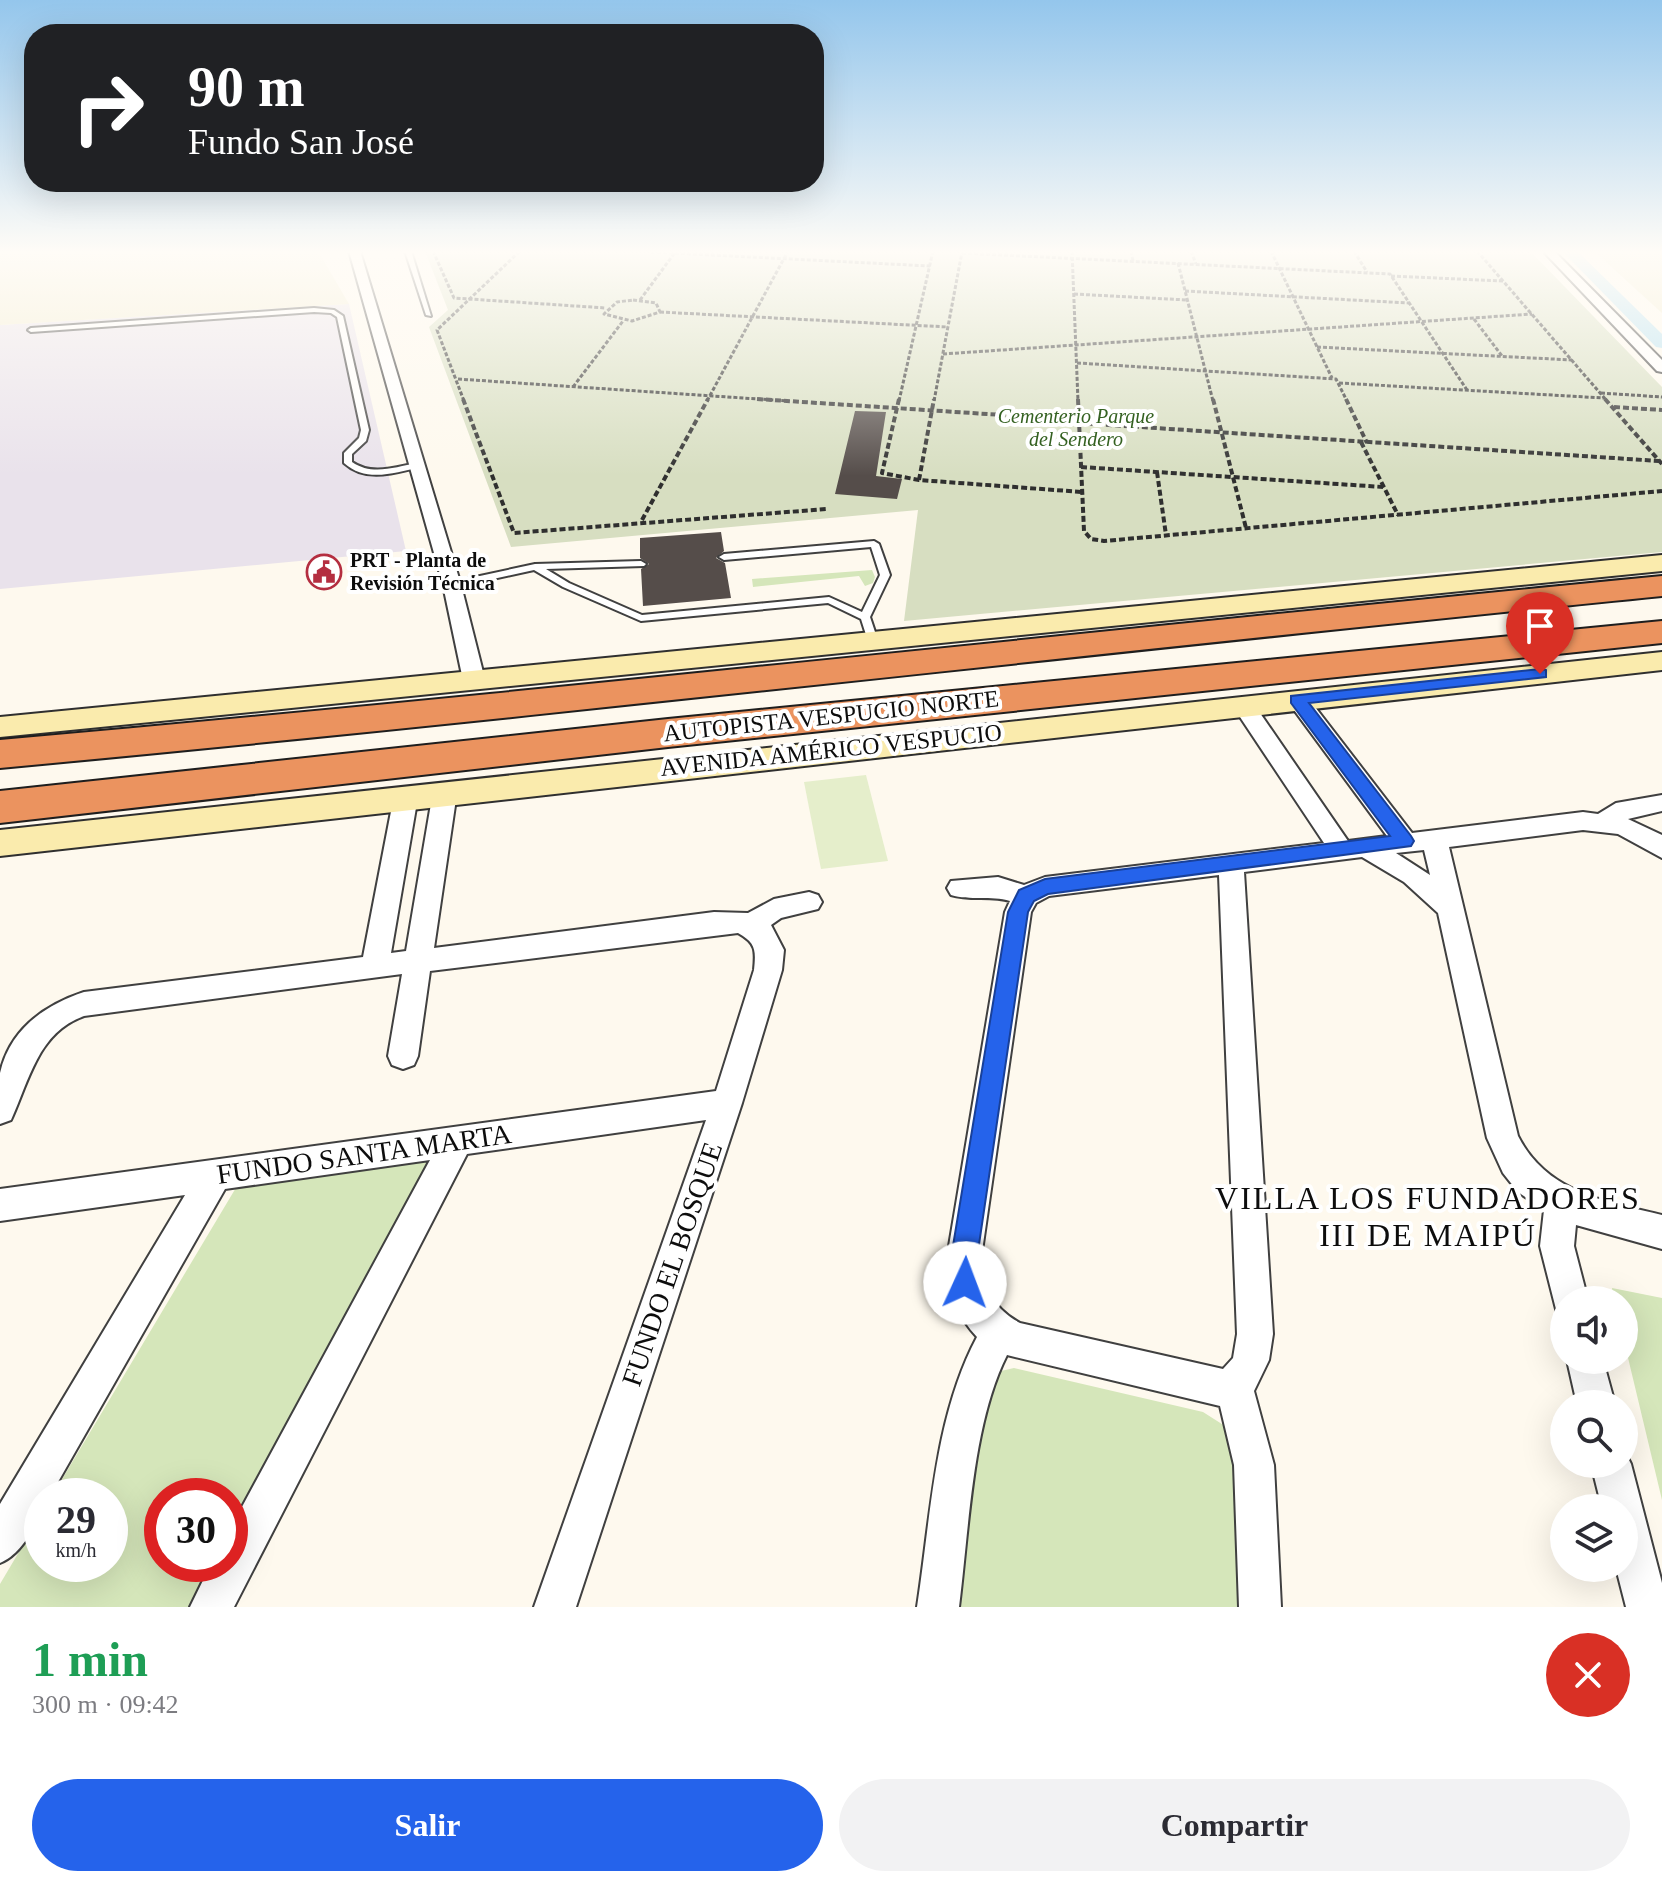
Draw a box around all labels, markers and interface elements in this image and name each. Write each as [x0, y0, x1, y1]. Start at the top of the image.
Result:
icon: right [56, 56, 160, 160]
text: 90 m [188, 56, 305, 118]
text: Fundo San José [188, 122, 414, 162]
park label: Cementerio Parque del Sendero [998, 405, 1154, 450]
place label: PRT - Planta de Revisión Técnica [350, 549, 495, 594]
public building icon: PRT - Planta de Revisión Técnica [305, 553, 343, 591]
pin [1506, 592, 1574, 674]
icon: arrive [1518, 604, 1562, 648]
street label: AUTOPISTA VESPUCIO NORTE [662, 685, 1000, 747]
street label: AVENIDA AMÉRICO VESPUCIO [659, 719, 1003, 781]
street label: FUNDO SANTA MARTA [215, 1118, 514, 1190]
street label: FUNDO EL BOSQUE [616, 1138, 728, 1390]
district label: VILLA LOS FUNDADORES III DE MAIPÚ [1215, 1180, 1641, 1253]
position arrow [923, 1241, 1007, 1325]
map controls [1550, 1286, 1638, 1582]
button: sound [1550, 1286, 1638, 1374]
button: search [1550, 1390, 1638, 1478]
speed limit sign: 30 [144, 1478, 248, 1582]
button: layers [1550, 1494, 1638, 1582]
text: 29 [56, 1497, 96, 1542]
text: km/h [55, 1539, 97, 1561]
text: 1 min [32, 1633, 148, 1686]
button: close [1546, 1633, 1630, 1717]
text: 300 m · 09:42 [32, 1690, 179, 1719]
button: Salir [32, 1779, 823, 1871]
button: Compartir [839, 1779, 1630, 1871]

